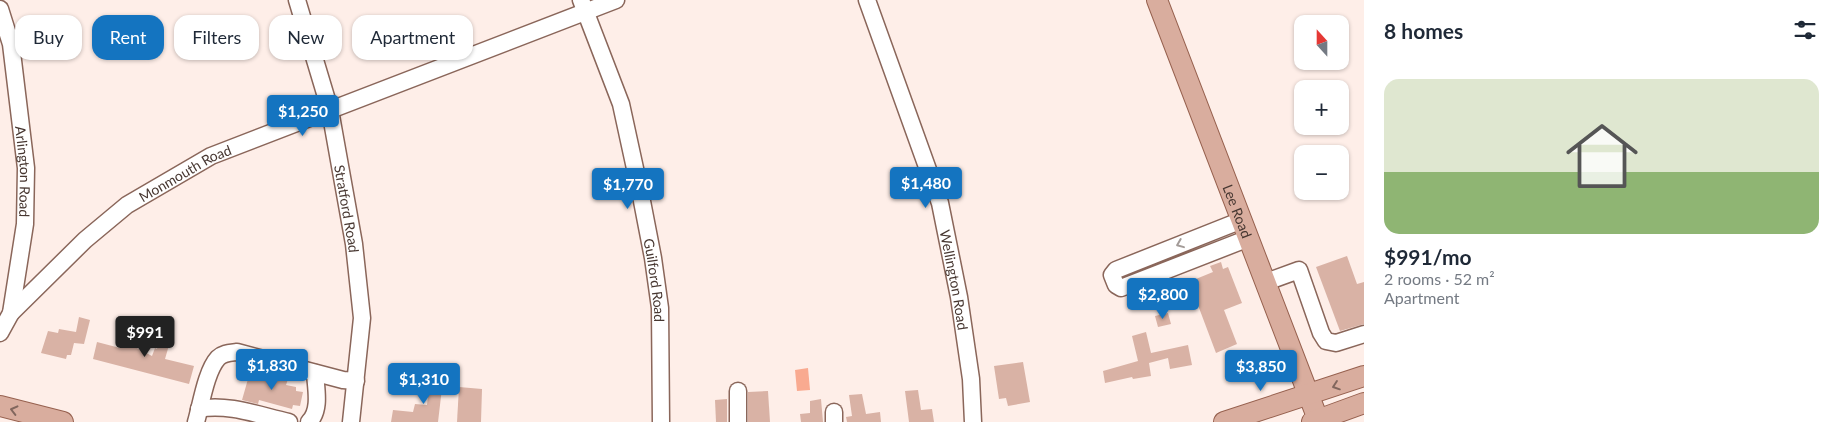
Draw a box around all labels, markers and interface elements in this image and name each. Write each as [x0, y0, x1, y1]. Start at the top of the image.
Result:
chip: Buy [15, 15, 82, 60]
chip: Rent [92, 15, 164, 60]
chip: Filters [174, 15, 259, 60]
chip: New [269, 15, 342, 60]
chip: Apartment [352, 15, 473, 60]
north arrow [1294, 15, 1349, 70]
map controls [1294, 15, 1349, 200]
icon: filters [1791, 16, 1819, 44]
text: 8 homes [1384, 18, 1463, 43]
button: + [1294, 80, 1349, 135]
pin: $1,250 [262, 94, 344, 137]
text: $1,250 [278, 101, 328, 120]
icon: home [1557, 111, 1647, 201]
street label: Arlington Road [12, 125, 35, 217]
street label: Monmouth Road [135, 141, 233, 205]
button: − [1294, 145, 1349, 200]
street label: Stratford Road [331, 163, 363, 253]
pin: $1,480 [885, 166, 967, 209]
pin: $1,770 [587, 168, 669, 210]
text: $1,480 [901, 173, 951, 192]
text: $1,770 [603, 174, 653, 193]
street label: Lee Road [1220, 182, 1256, 240]
street label: Wellington Road [937, 228, 972, 331]
street label: Guilford Road [641, 237, 669, 322]
one-way arrow [1176, 238, 1185, 248]
text: $991/mo [1384, 244, 1472, 269]
text: 2 rooms · 52 m² [1384, 269, 1495, 288]
pin: $2,800 [1122, 278, 1204, 320]
text: $2,800 [1138, 284, 1188, 303]
text: Apartment [1384, 288, 1459, 307]
pin: $991 [115, 316, 175, 358]
text: $991 [126, 322, 164, 341]
pin: $1,830 [231, 348, 313, 391]
pin: $3,850 [1220, 350, 1302, 392]
text: $1,830 [247, 355, 297, 374]
text: $3,850 [1236, 356, 1286, 375]
pin: $1,310 [383, 362, 465, 405]
text: $1,310 [399, 369, 449, 388]
one-way arrow [1333, 380, 1341, 390]
one-way arrow [10, 405, 19, 416]

